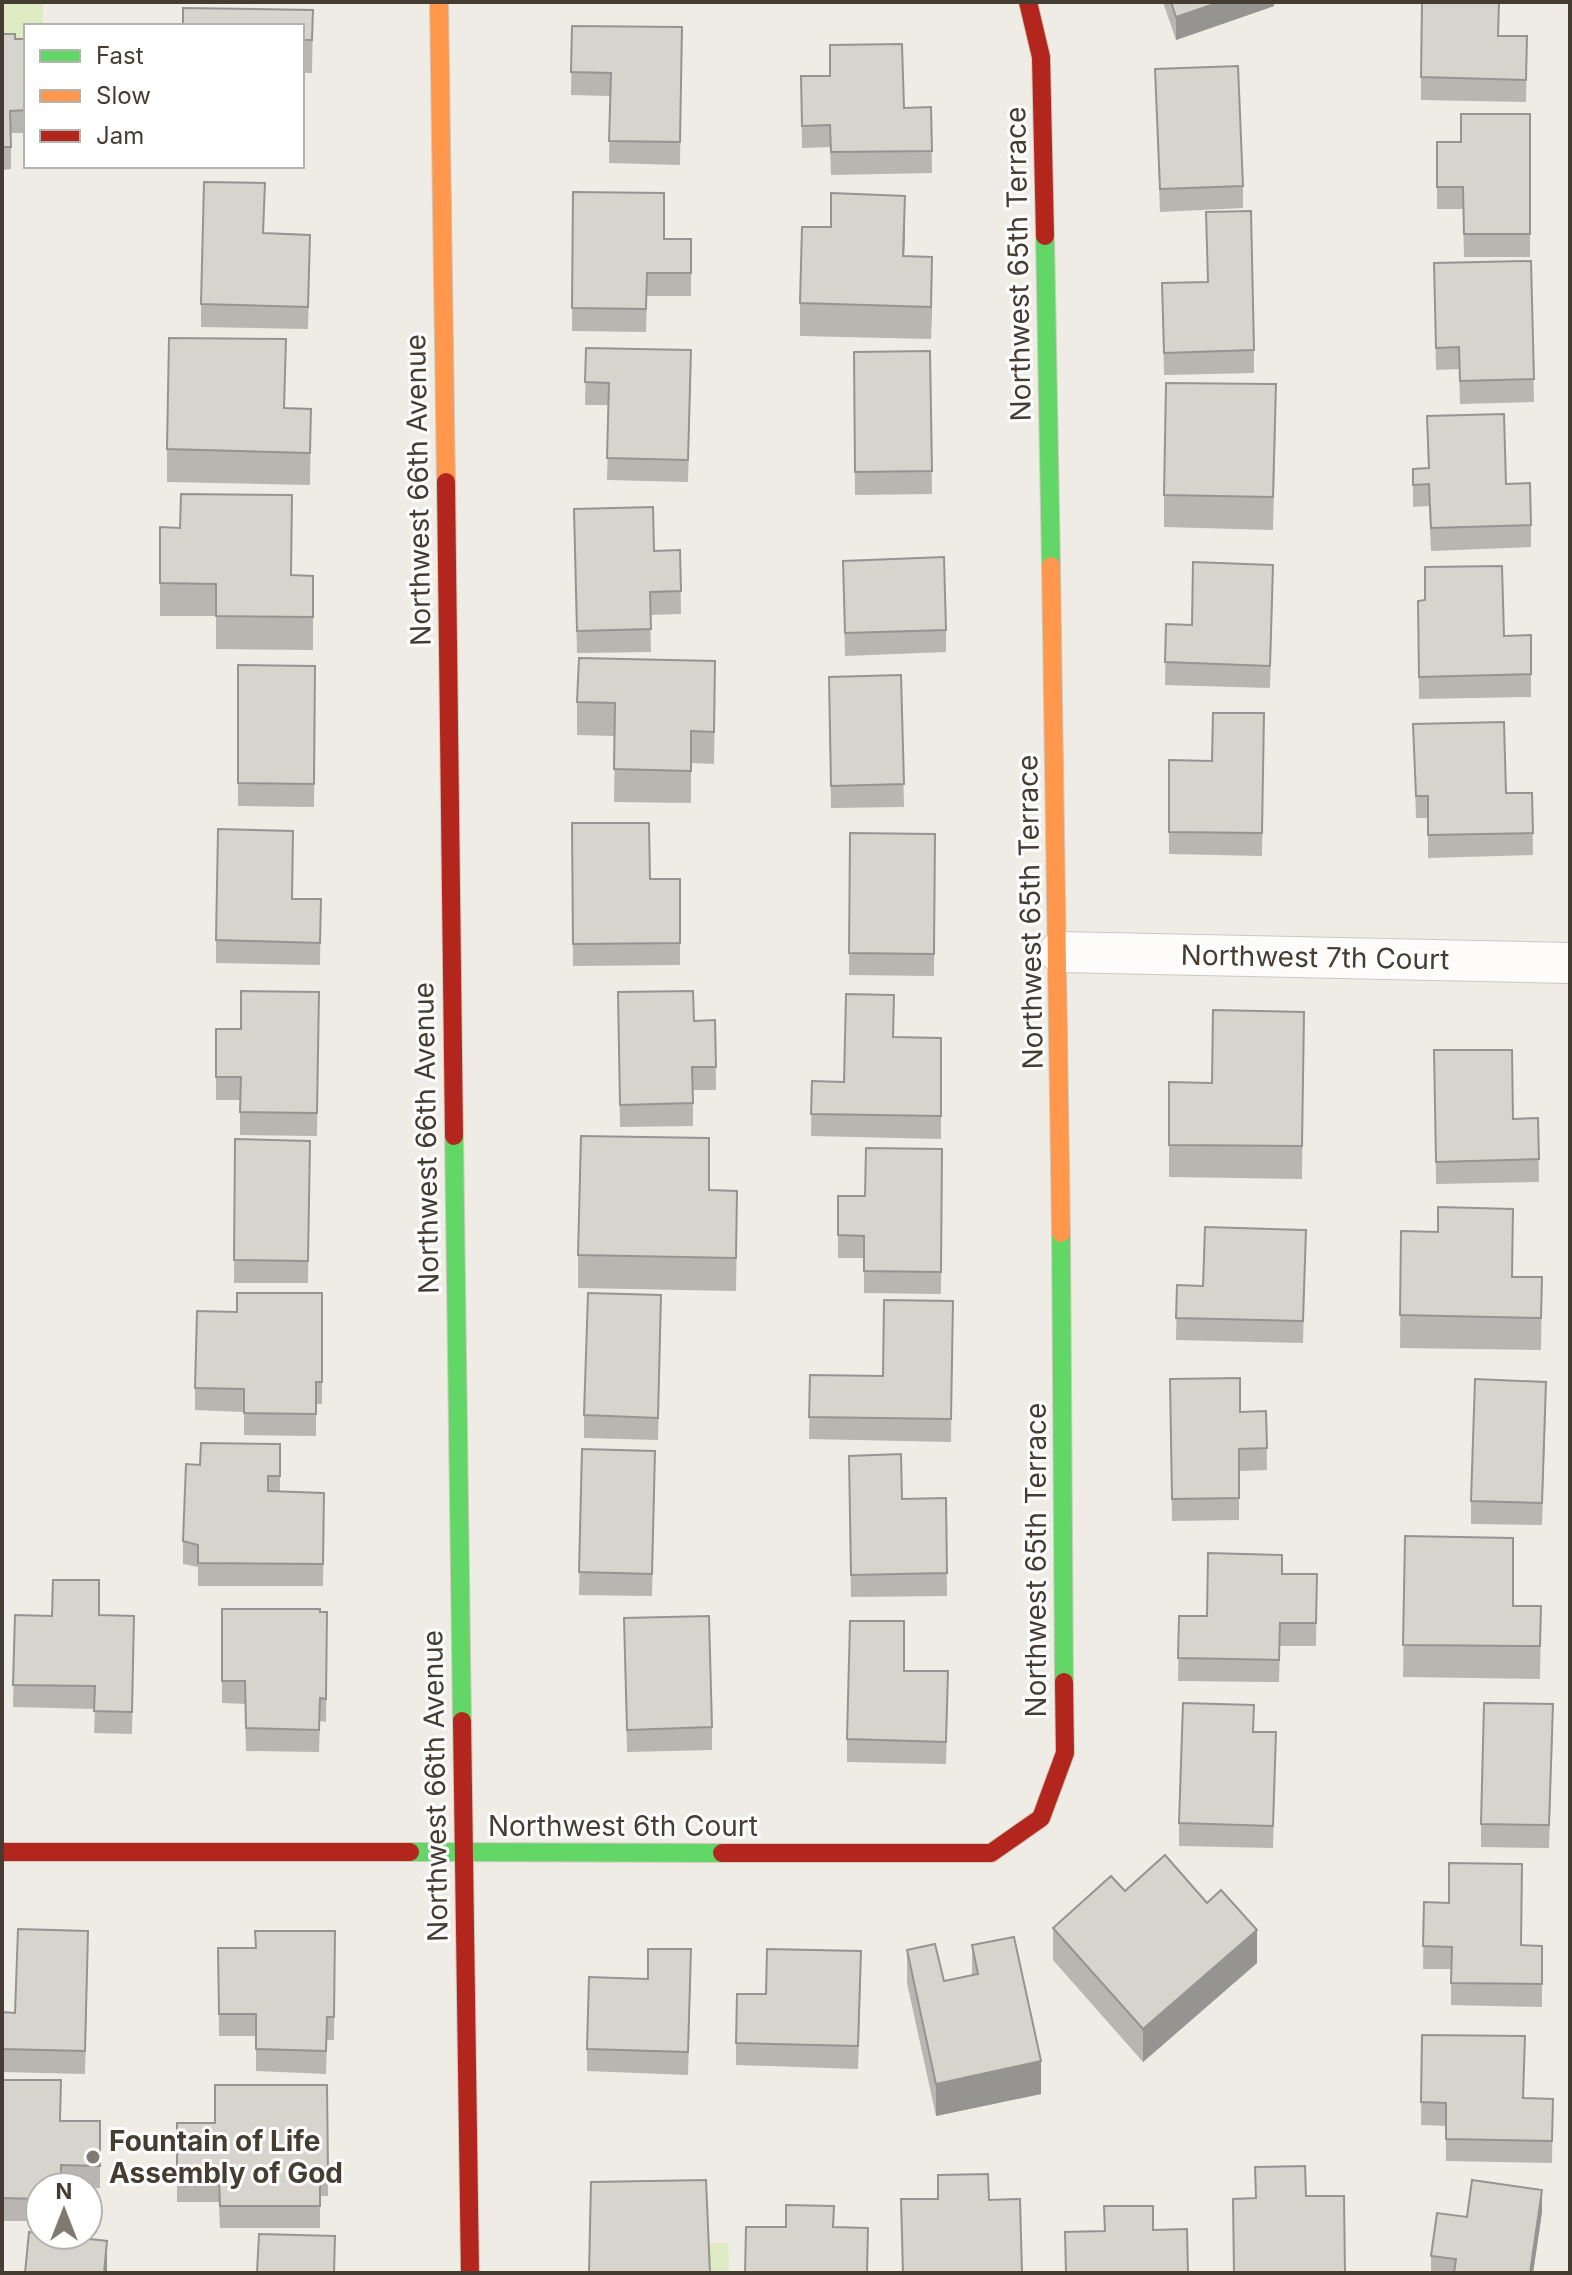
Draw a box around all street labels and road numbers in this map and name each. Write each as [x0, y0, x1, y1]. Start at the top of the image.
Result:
street label: Northwest 65th Terrace [998, 106, 1038, 422]
street label: Northwest 66th Avenue [398, 334, 438, 646]
street label: Northwest 65th Terrace [1010, 754, 1050, 1070]
street label: Northwest 7th Court [1180, 938, 1450, 976]
street label: Northwest 66th Avenue [406, 982, 446, 1294]
street label: Northwest 65th Terrace [1019, 1403, 1053, 1717]
street label: Northwest 66th Avenue [415, 1630, 455, 1942]
street label: Northwest 6th Court [488, 1809, 758, 1843]

